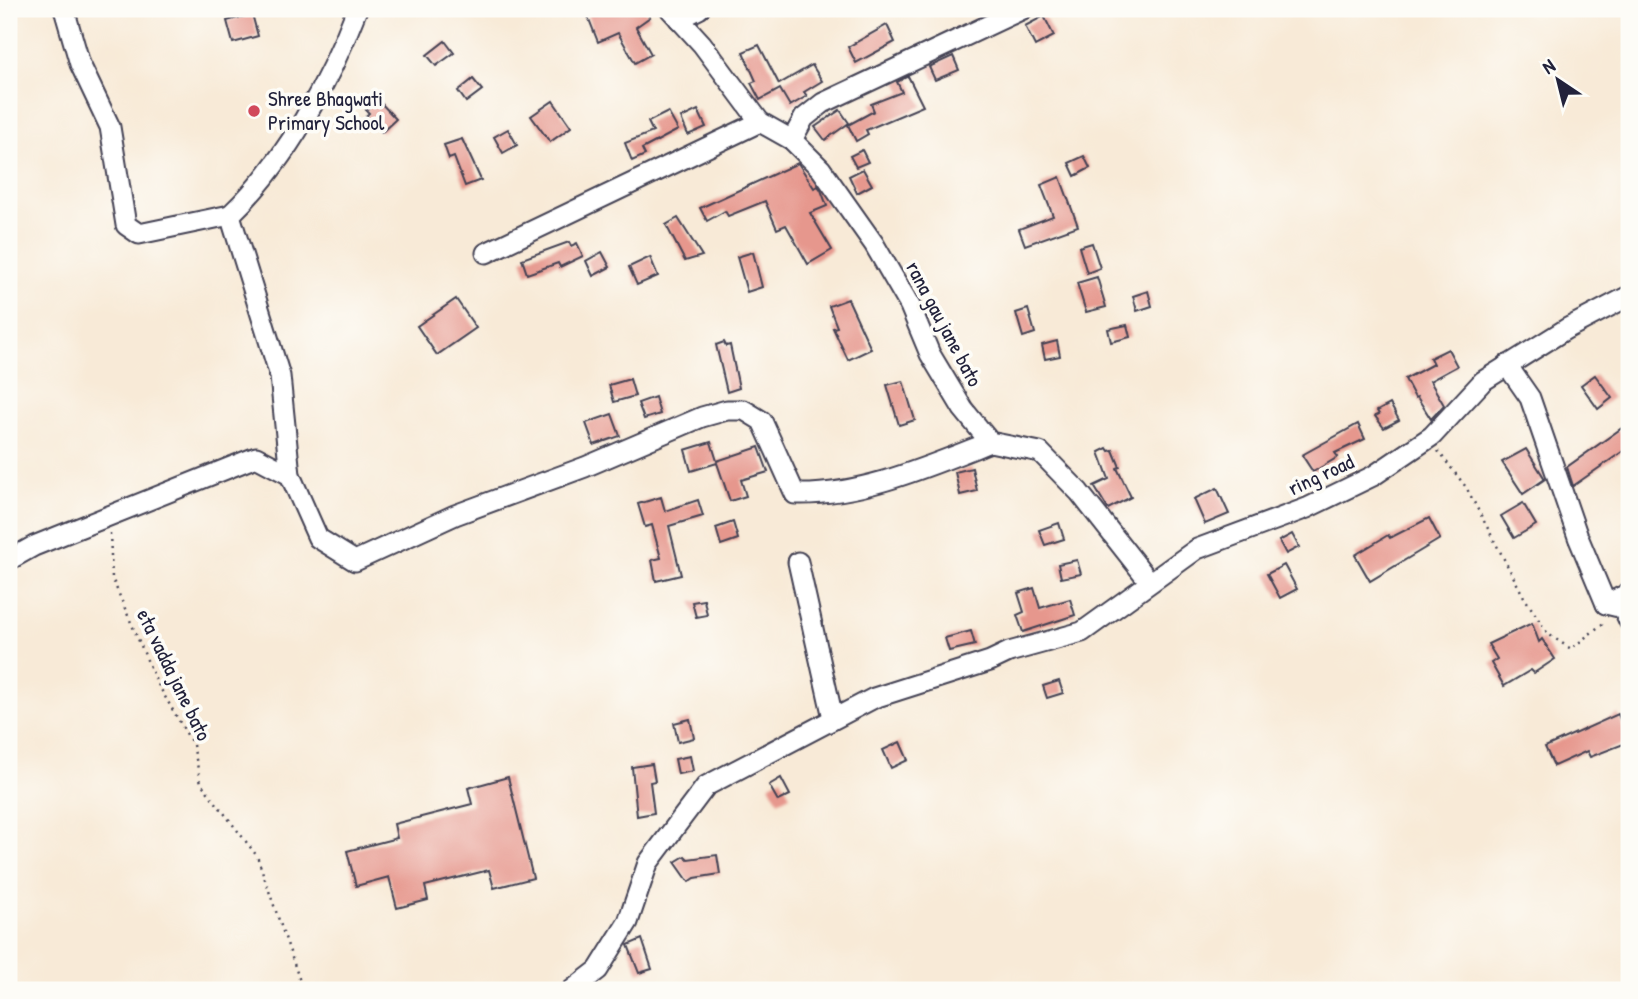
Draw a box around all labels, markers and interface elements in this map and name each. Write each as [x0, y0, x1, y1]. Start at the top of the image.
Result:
north arrow [1522, 46, 1592, 116]
text: N [1537, 53, 1560, 80]
place label: Shree Bhagwati Primary School [268, 84, 385, 137]
marker: Shree Bhagwati Primary School [246, 103, 262, 119]
street label: rana gau jane bato [899, 256, 990, 392]
street label: ring road [1283, 447, 1358, 502]
street label: eta vadda jane bato [130, 604, 219, 745]

